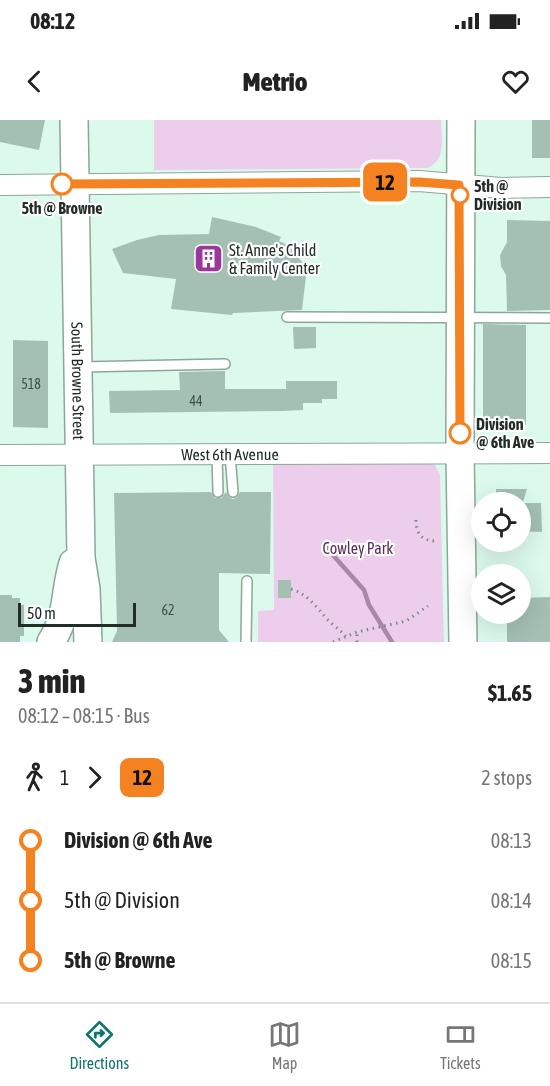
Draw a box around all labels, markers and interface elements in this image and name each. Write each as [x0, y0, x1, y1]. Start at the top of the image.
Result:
text: 08:12 [30, 8, 75, 34]
icon: back [18, 65, 51, 98]
icon: heart [499, 65, 532, 98]
text: Metrio [243, 66, 308, 97]
line badge: 12 [358, 162, 412, 202]
text: 12 [375, 170, 395, 194]
marker: 5th @ Browne [51, 173, 73, 195]
place label: 5th @ Division [474, 177, 522, 213]
marker: 5th @ Division [451, 186, 469, 204]
place label: 5th @ Browne [22, 199, 103, 217]
place label: St. Anne's Child & Family Center [229, 241, 320, 278]
building icon: St. Anne's Child & Family Center [192, 243, 224, 275]
street label: South Browne Street [68, 322, 88, 441]
house number: 518 [21, 376, 41, 392]
house number: 44 [189, 393, 203, 409]
place label: Division @ 6th Ave [476, 415, 534, 451]
marker: Division @ 6th Ave [449, 422, 471, 444]
street label: West 6th Avenue [181, 445, 279, 463]
map controls [471, 492, 531, 624]
button: locate [471, 492, 531, 552]
park label: Cowley Park [323, 539, 393, 558]
button: layers [471, 564, 531, 624]
scale bar [18, 600, 136, 628]
house number: 62 [161, 602, 175, 618]
text: 50 m [27, 604, 56, 622]
text: 3 min [18, 662, 85, 700]
text: $1.65 [488, 680, 532, 706]
text: 08:12 – 08:15 · Bus [18, 704, 150, 727]
icon: walk [18, 761, 51, 794]
icon: forward [78, 761, 111, 794]
text: 12 [132, 765, 152, 789]
text: 1 [60, 766, 69, 789]
text: 2 stops [481, 766, 532, 789]
text: Division @ 6th Ave [64, 827, 213, 853]
text: 08:13 [491, 829, 532, 852]
text: 5th @ Division [64, 887, 180, 913]
text: 08:14 [491, 889, 532, 912]
text: 5th @ Browne [64, 947, 175, 973]
text: 08:15 [491, 949, 532, 972]
tab: Directions [69, 1018, 129, 1072]
tab: Map [268, 1018, 301, 1072]
tab: Tickets [440, 1018, 481, 1072]

